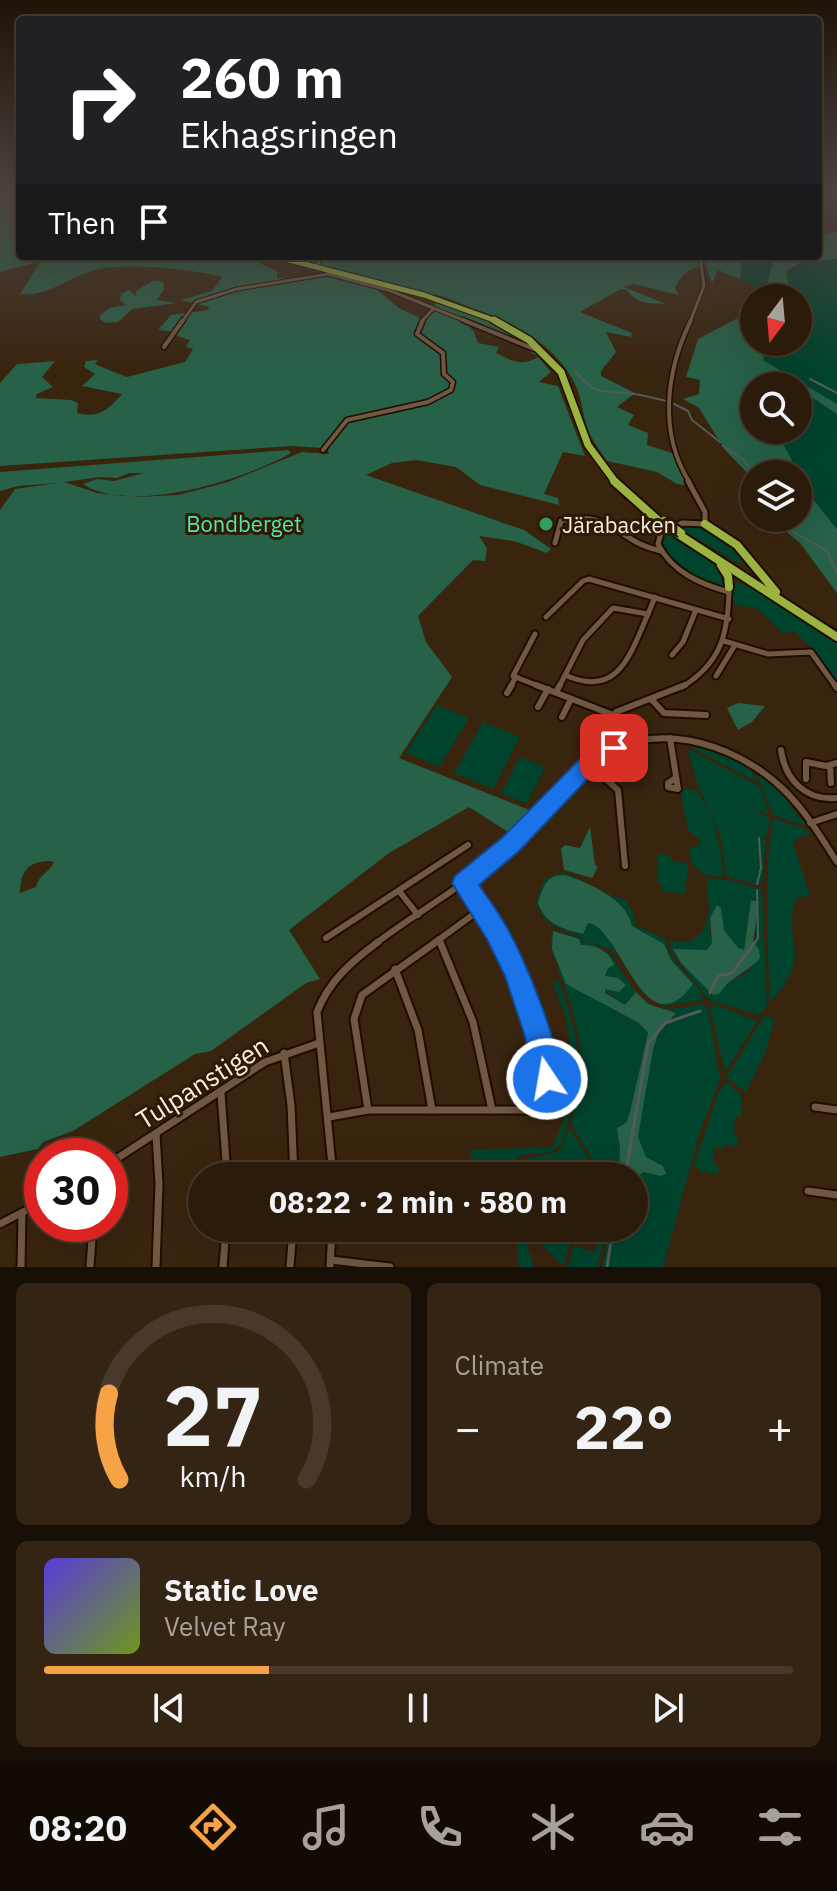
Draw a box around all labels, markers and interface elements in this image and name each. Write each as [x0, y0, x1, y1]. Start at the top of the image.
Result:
text: 260 m [180, 41, 344, 113]
icon: right [48, 48, 152, 152]
text: Ekhagsringen [180, 111, 398, 158]
icon: arrive [132, 200, 176, 244]
text: Then [48, 203, 116, 242]
north arrow [740, 284, 812, 356]
map controls [740, 284, 812, 532]
button: search [740, 372, 812, 444]
button: layers [740, 460, 812, 532]
park label: Bondberget [186, 509, 302, 538]
place label: Järabacken [562, 510, 676, 539]
marker: Järabacken [537, 515, 555, 533]
pin [580, 714, 648, 782]
icon: arrive [592, 726, 636, 770]
street label: Tulpanstigen [129, 1028, 275, 1136]
position arrow [505, 1037, 589, 1121]
speed limit sign: 30 [24, 1138, 128, 1242]
text: 08:22 · 2 min · 580 m [269, 1182, 567, 1221]
text: Climate [455, 1348, 544, 1382]
text: 27 [163, 1361, 263, 1469]
text: 22° [574, 1387, 674, 1466]
text: − [455, 1399, 481, 1456]
text: + [767, 1399, 793, 1456]
text: km/h [180, 1458, 247, 1495]
text: Static Love [164, 1570, 319, 1609]
text: Velvet Ray [164, 1609, 285, 1643]
icon: previous [147, 1686, 191, 1730]
icon: pause [396, 1686, 440, 1730]
icon: next [646, 1686, 690, 1730]
icon: directions [185, 1799, 241, 1855]
icon: music [298, 1799, 354, 1855]
icon: phone [412, 1799, 468, 1855]
icon: climate [525, 1799, 581, 1855]
icon: car [639, 1799, 695, 1855]
icon: filters [752, 1799, 808, 1855]
text: 08:20 [29, 1804, 127, 1851]

